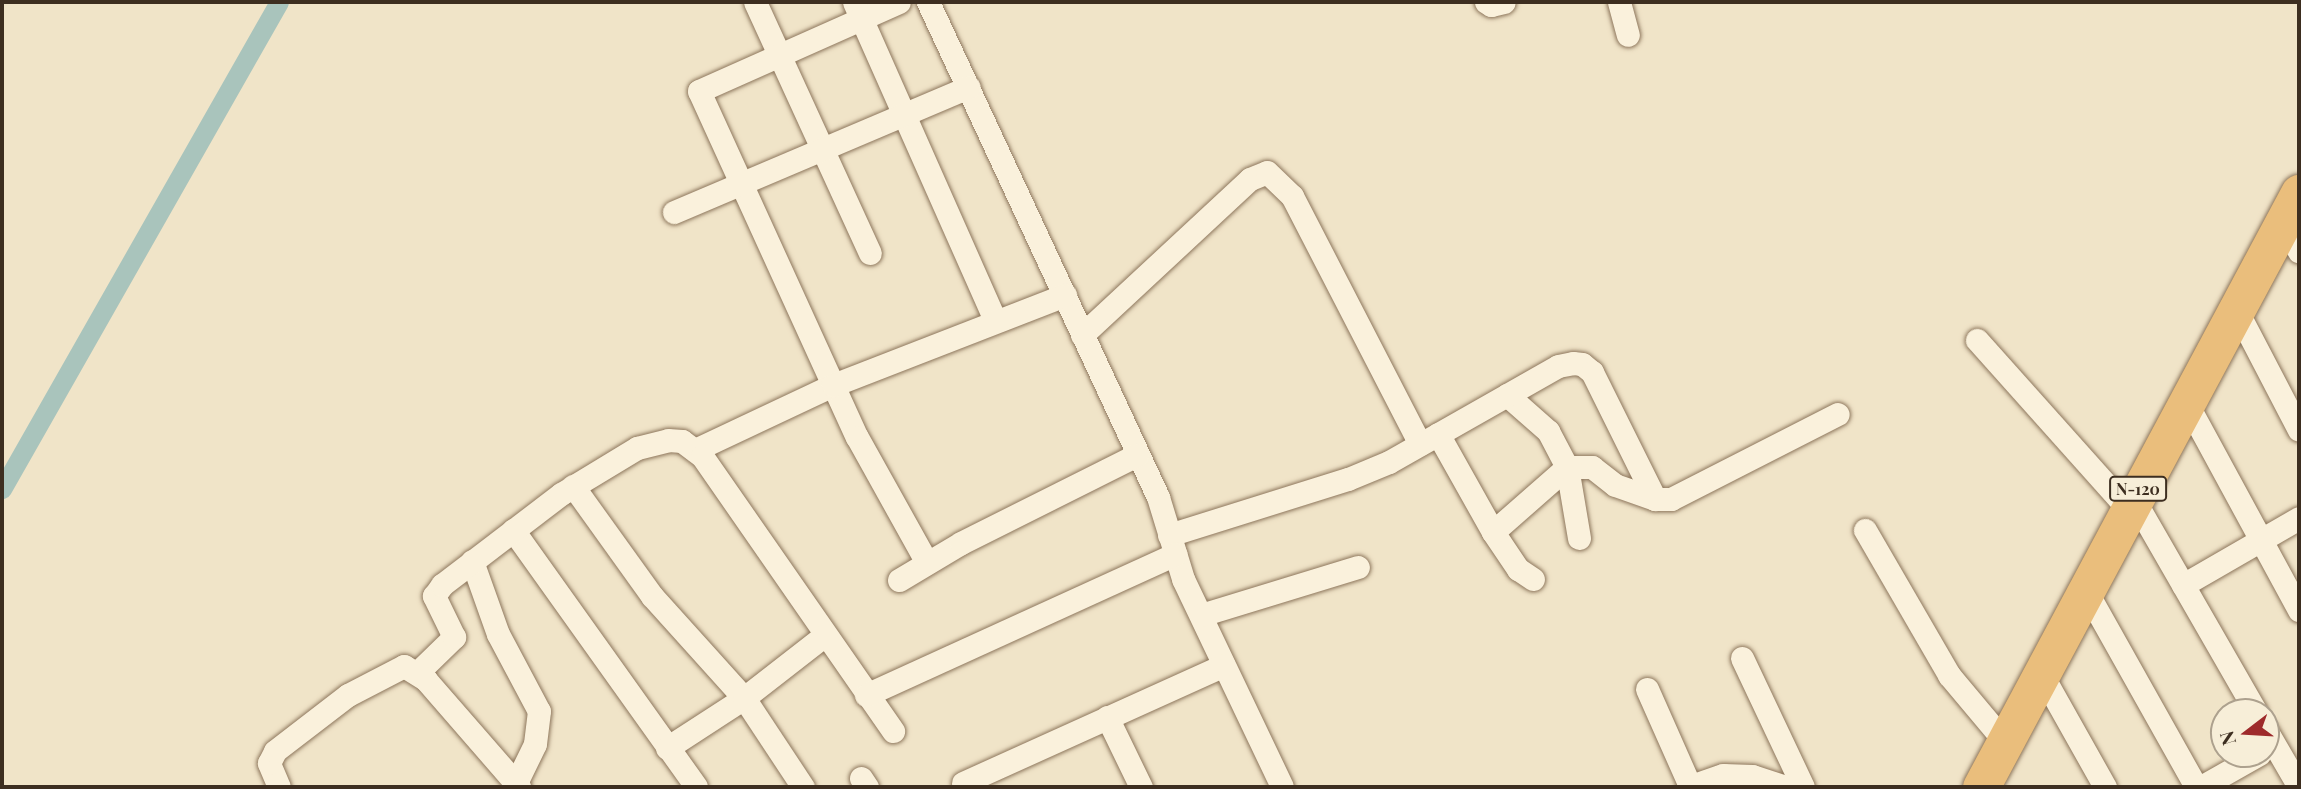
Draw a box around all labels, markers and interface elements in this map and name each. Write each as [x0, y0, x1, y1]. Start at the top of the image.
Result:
road number: N-120 [2108, 476, 2168, 502]
north arrow [2210, 698, 2280, 768]
text: N [2212, 728, 2241, 749]

